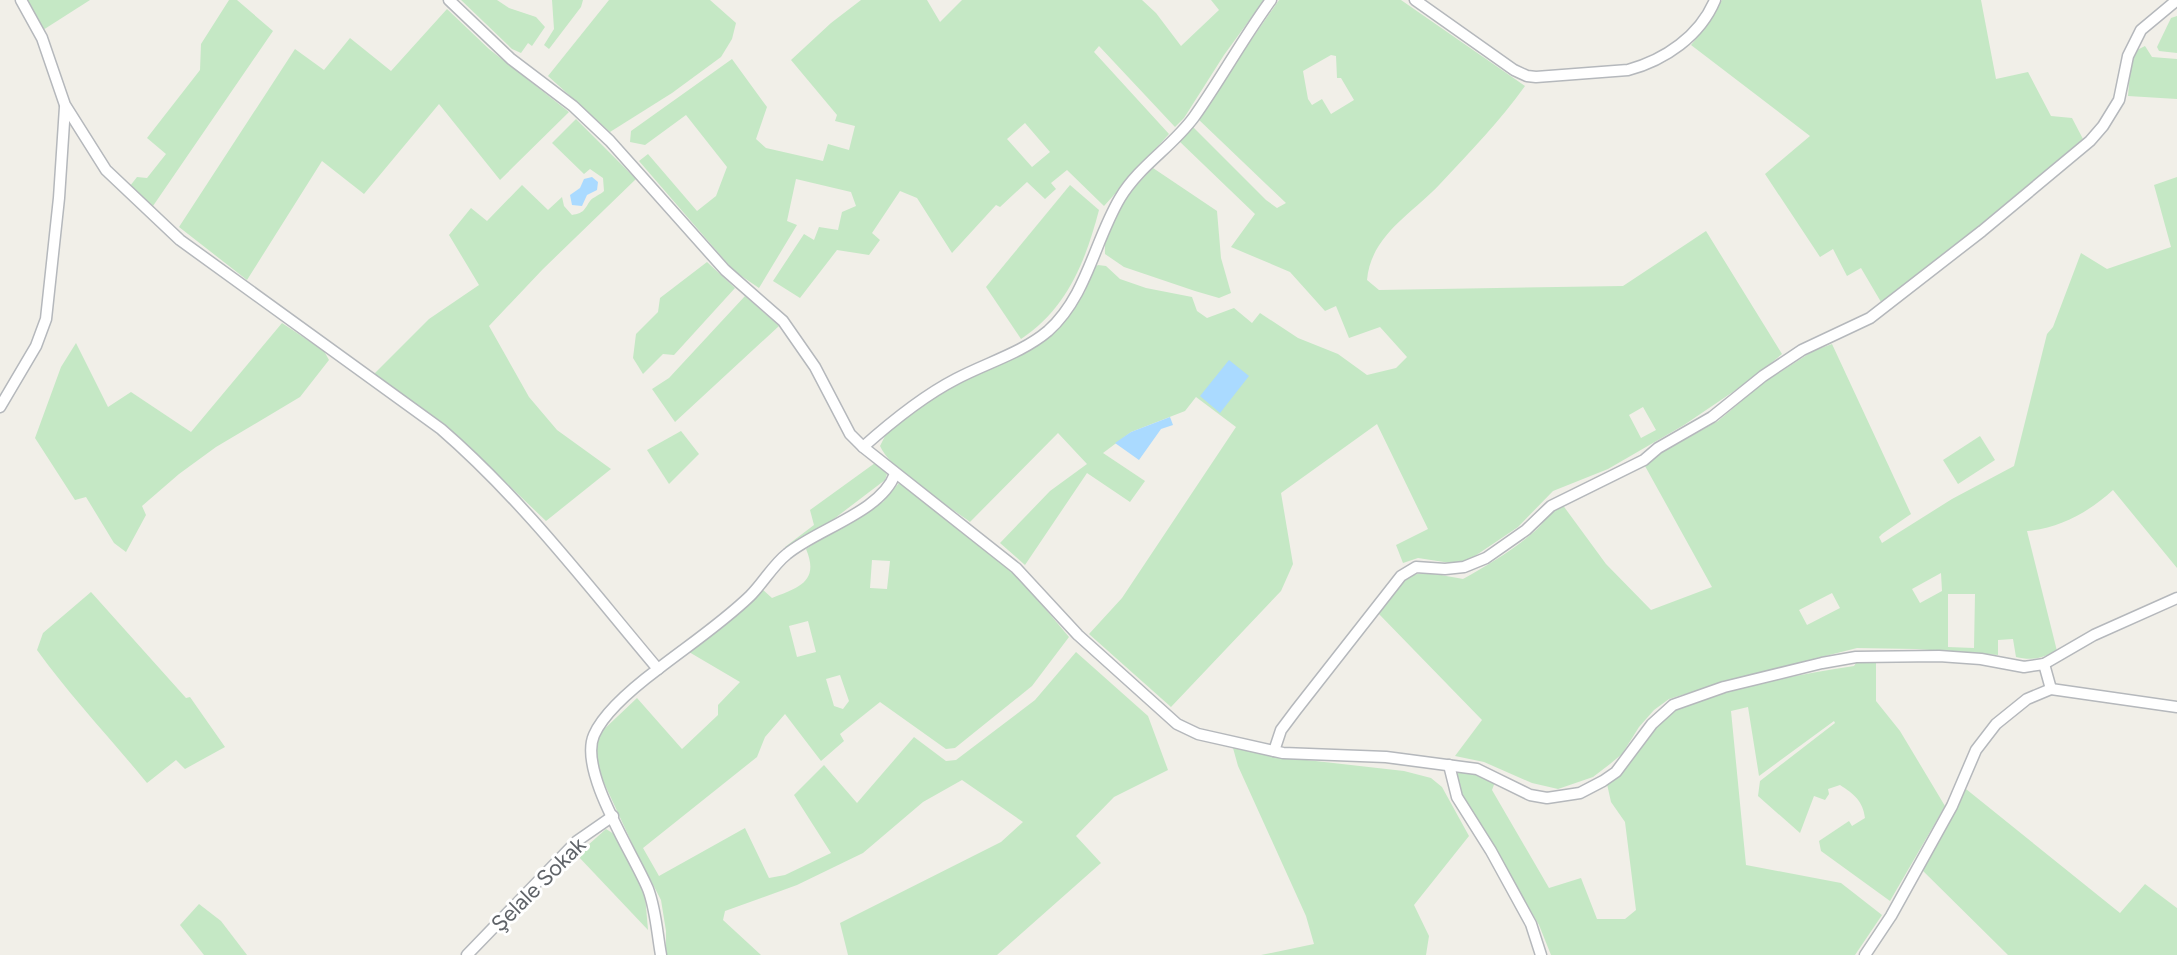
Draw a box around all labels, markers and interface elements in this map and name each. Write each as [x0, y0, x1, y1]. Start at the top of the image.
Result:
street label: Şelale Sokak [486, 831, 591, 937]

